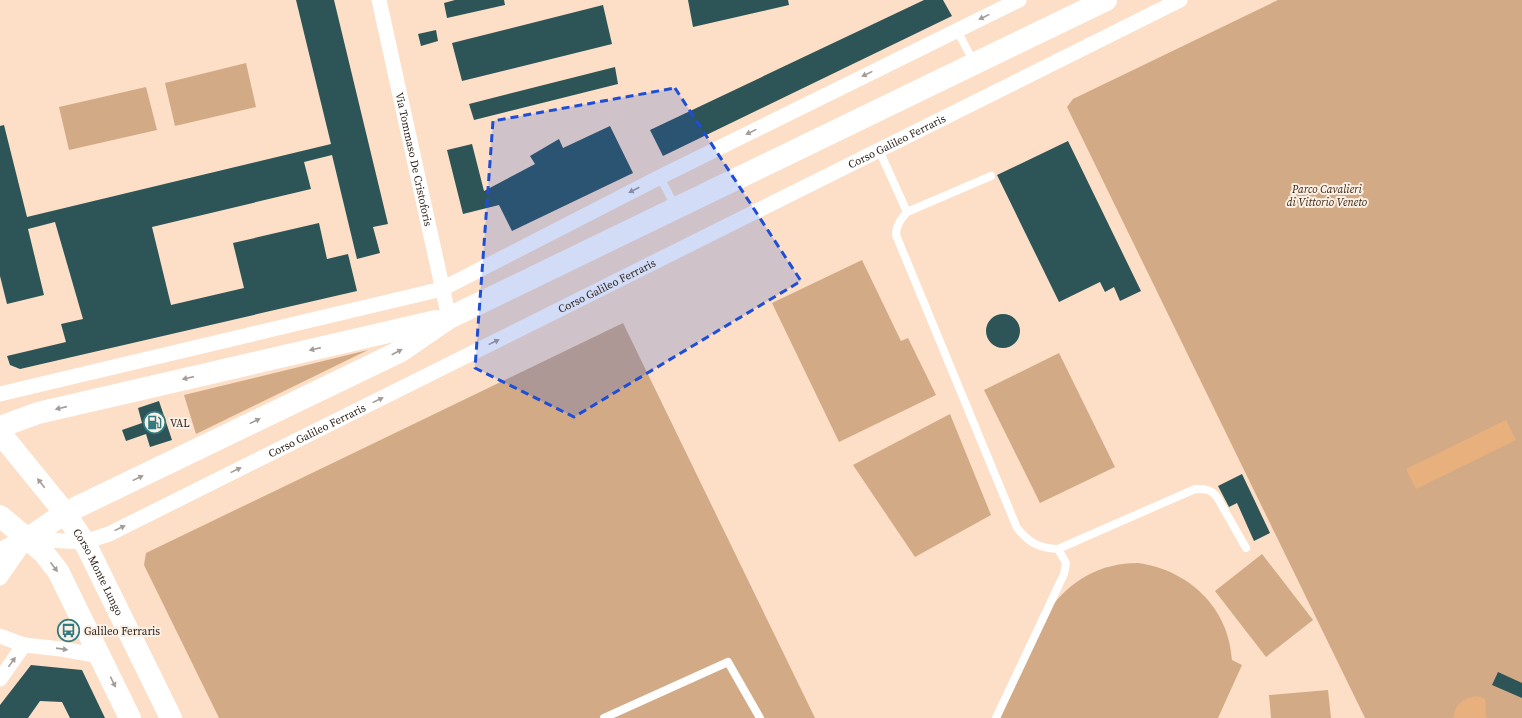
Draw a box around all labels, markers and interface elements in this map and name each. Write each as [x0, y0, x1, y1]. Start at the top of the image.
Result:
one-way arrow [978, 14, 990, 20]
one-way arrow [862, 71, 873, 78]
street label: Via Tommaso De Cristoforis [392, 91, 436, 228]
street label: Corso Galileo Ferraris [845, 111, 948, 172]
one-way arrow [745, 129, 756, 135]
park label: Parco Cavalieri di Vittorio Veneto [1287, 182, 1368, 210]
one-way arrow [629, 187, 640, 193]
street label: Corso Galileo Ferraris [555, 255, 658, 316]
one-way arrow [488, 339, 500, 345]
one-way arrow [309, 346, 321, 352]
one-way arrow [391, 349, 403, 356]
one-way arrow [182, 376, 194, 382]
one-way arrow [372, 397, 384, 403]
street label: Corso Galileo Ferraris [266, 400, 368, 461]
one-way arrow [55, 405, 67, 411]
fuel station icon: VAL [142, 410, 168, 436]
place label: VAL [170, 416, 190, 431]
one-way arrow [249, 418, 261, 424]
one-way arrow [231, 467, 242, 473]
one-way arrow [132, 475, 144, 481]
one-way arrow [37, 477, 45, 488]
street label: Corso Monte Lungo [70, 525, 127, 618]
one-way arrow [114, 525, 126, 531]
one-way arrow [50, 561, 58, 572]
bus stop icon: Galileo Ferraris [56, 618, 82, 644]
place label: Galileo Ferraris [84, 624, 160, 639]
one-way arrow [56, 646, 69, 652]
one-way arrow [8, 656, 16, 667]
one-way arrow [110, 677, 116, 688]

